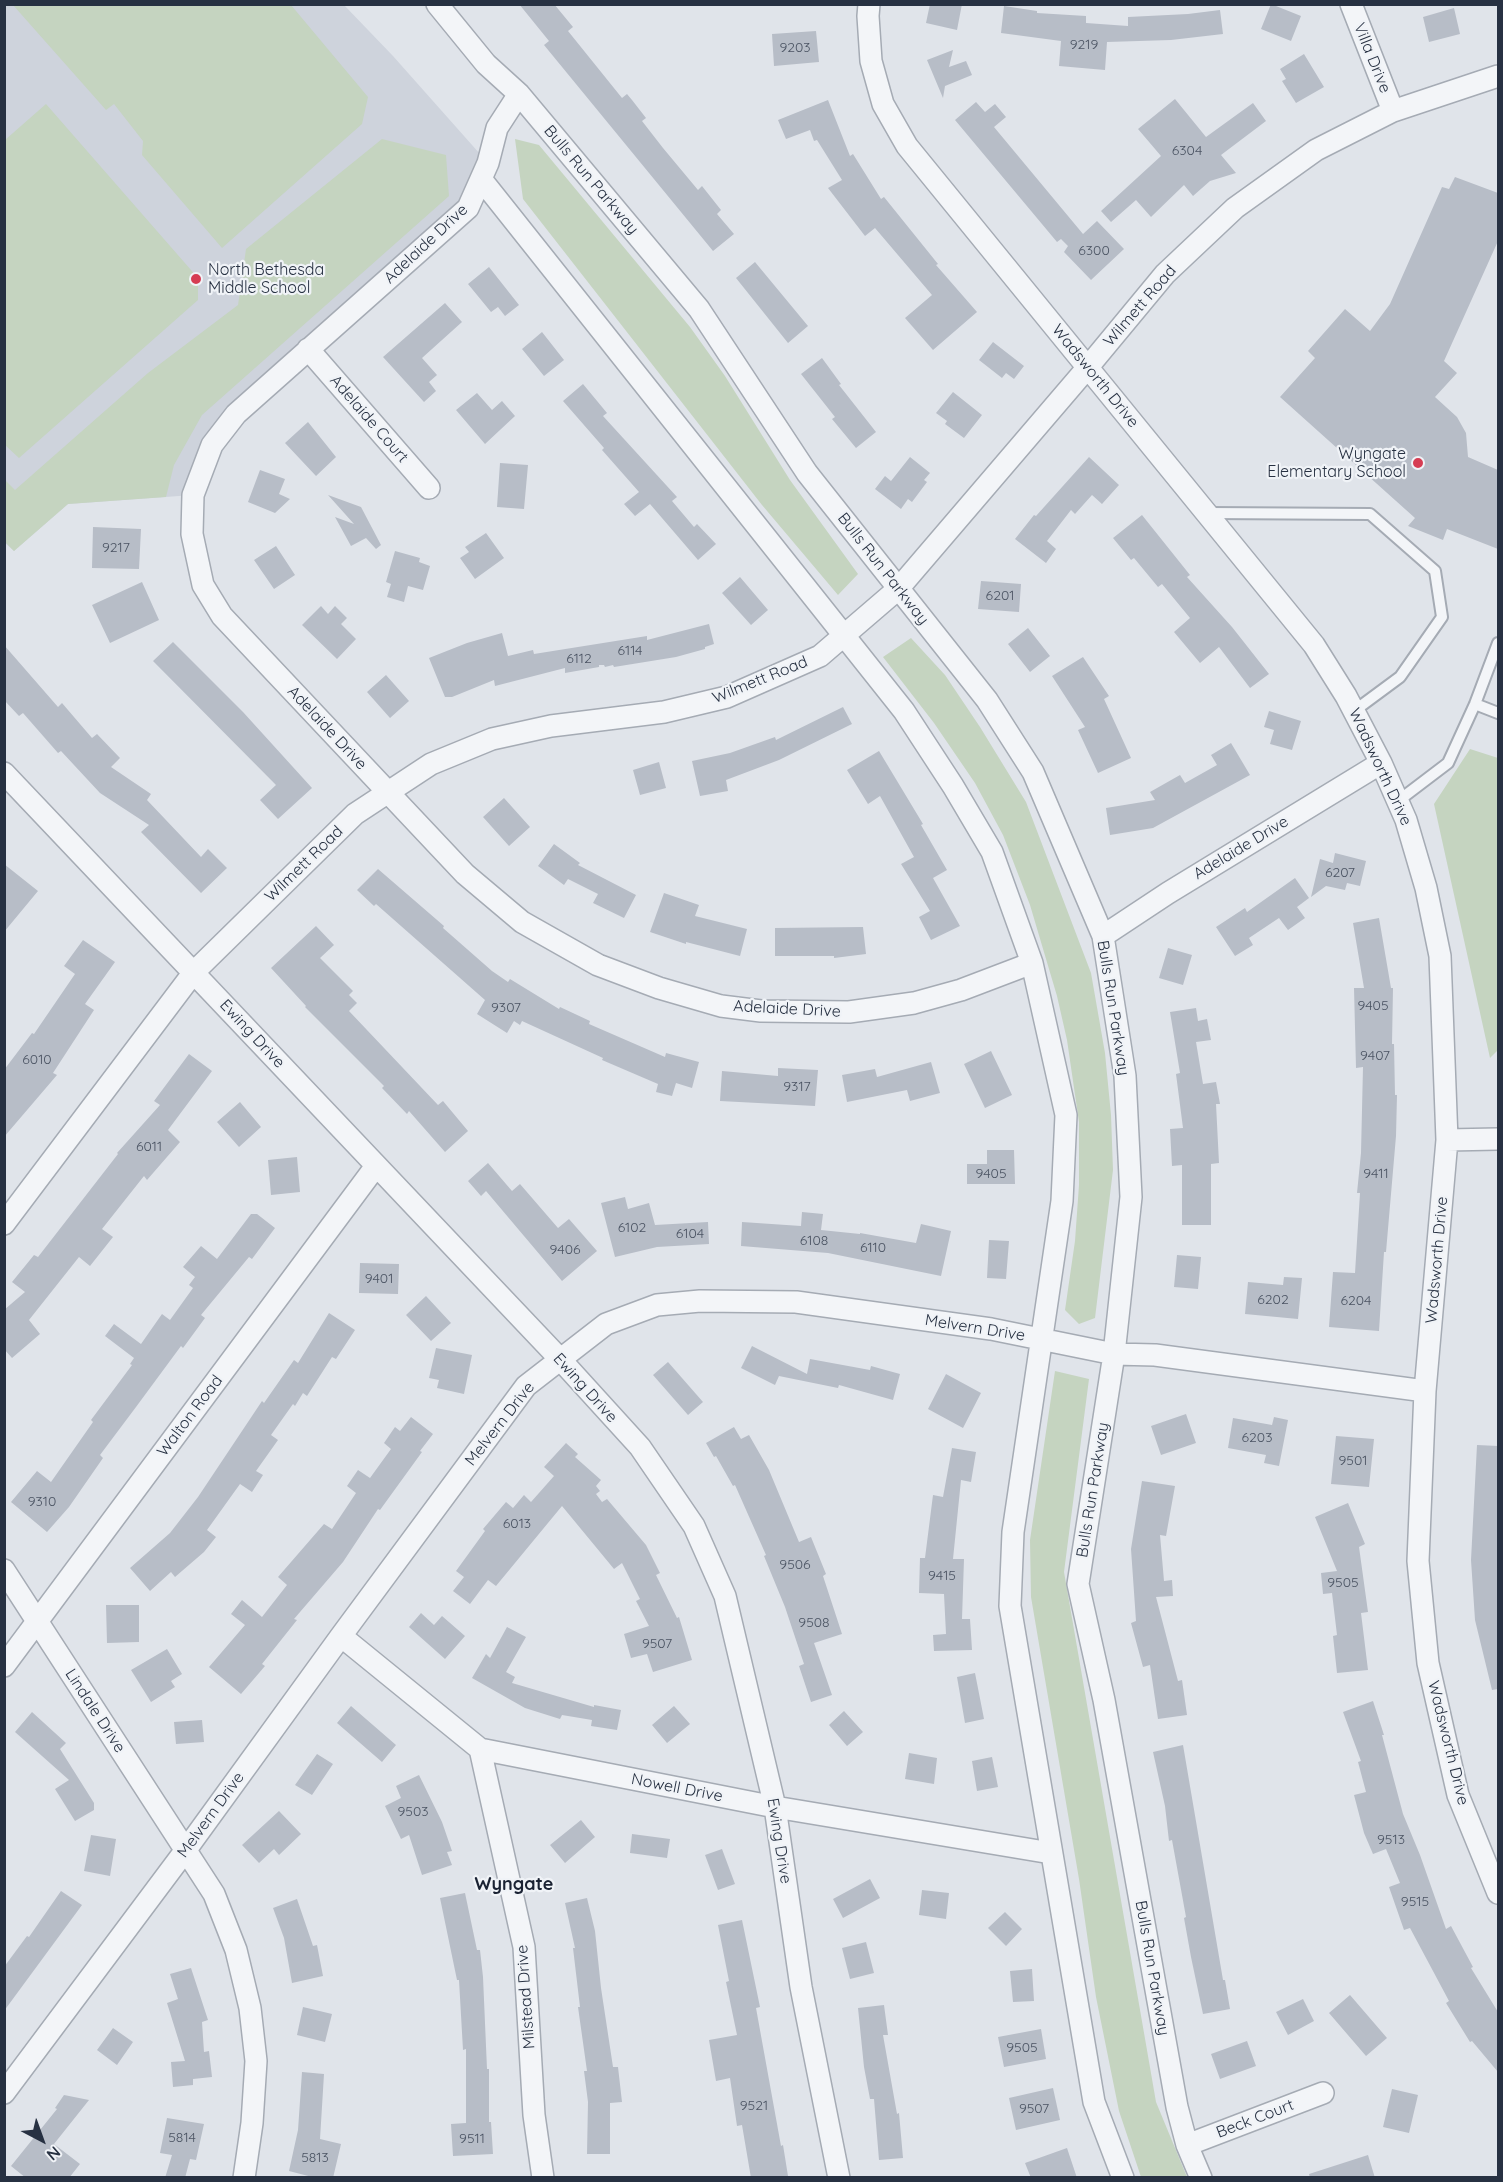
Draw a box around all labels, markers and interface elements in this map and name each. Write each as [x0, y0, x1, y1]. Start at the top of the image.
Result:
street label: Villa Drive [1349, 20, 1395, 96]
house number: 9219 [1070, 37, 1098, 53]
house number: 9203 [779, 40, 811, 56]
street label: Bulls Run Parkway [540, 121, 642, 239]
house number: 6304 [1172, 143, 1202, 159]
street label: Adelaide Drive [380, 200, 472, 288]
house number: 6300 [1078, 243, 1110, 259]
place label: North Bethesda Middle School [208, 260, 324, 298]
street label: Wilmett Road [1100, 262, 1180, 350]
marker: North Bethesda Middle School [189, 272, 203, 286]
street label: Wadsworth Drive [1047, 320, 1143, 432]
street label: Adelaide Court [326, 371, 412, 467]
place label: Wyngate Elementary School [1267, 444, 1406, 482]
marker: Wyngate Elementary School [1411, 456, 1425, 470]
street label: Bulls Run Parkway [833, 509, 933, 629]
house number: 9217 [102, 540, 130, 556]
house number: 6201 [986, 588, 1014, 604]
house number: 6114 [618, 643, 642, 659]
house number: 6112 [566, 651, 592, 667]
street label: Wilmett Road [710, 652, 810, 708]
street label: Adelaide Drive [283, 682, 371, 774]
street label: Wadsworth Drive [1344, 705, 1416, 829]
street label: Adelaide Drive [1190, 812, 1292, 884]
street label: Wilmett Road [261, 822, 347, 906]
house number: 6207 [1325, 865, 1355, 881]
street label: Bulls Run Parkway [1093, 939, 1133, 1077]
street label: Ewing Drive [215, 996, 289, 1072]
street label: Adelaide Drive [733, 997, 841, 1021]
house number: 9405 [1357, 998, 1389, 1014]
house number: 9307 [491, 1000, 521, 1016]
house number: 9407 [1360, 1048, 1390, 1064]
house number: 6010 [22, 1052, 52, 1068]
house number: 9317 [783, 1079, 811, 1095]
house number: 6011 [136, 1139, 162, 1155]
house number: 9405 [975, 1166, 1007, 1182]
house number: 9411 [1363, 1166, 1389, 1182]
street label: Wadsworth Drive [1422, 1196, 1452, 1324]
house number: 6102 [618, 1220, 646, 1236]
house number: 6104 [676, 1226, 704, 1242]
house number: 6108 [800, 1233, 828, 1249]
house number: 6110 [860, 1240, 886, 1256]
house number: 9406 [549, 1242, 581, 1258]
house number: 9401 [365, 1271, 393, 1287]
house number: 6202 [1257, 1292, 1289, 1308]
house number: 6204 [1341, 1293, 1371, 1309]
street label: Melvern Drive [923, 1311, 1027, 1345]
street label: Ewing Drive [549, 1349, 621, 1427]
street label: Walton Road [153, 1372, 227, 1460]
street label: Melvern Drive [461, 1378, 539, 1470]
street label: Bulls Run Parkway [1073, 1421, 1113, 1559]
house number: 6203 [1242, 1430, 1272, 1446]
house number: 9501 [1339, 1453, 1367, 1469]
house number: 9310 [28, 1494, 56, 1510]
house number: 6013 [503, 1516, 531, 1532]
house number: 9506 [779, 1557, 811, 1573]
house number: 9415 [928, 1568, 956, 1584]
house number: 9505 [1327, 1575, 1359, 1591]
house number: 9508 [798, 1615, 830, 1631]
house number: 9507 [642, 1636, 672, 1652]
street label: Lindale Drive [61, 1666, 129, 1756]
street label: Wadsworth Drive [1423, 1679, 1473, 1807]
street label: Melvern Drive [173, 1768, 249, 1862]
street label: Nowell Drive [630, 1770, 724, 1806]
street label: Ewing Drive [763, 1797, 795, 1885]
house number: 9503 [397, 1804, 429, 1820]
house number: 9513 [1377, 1832, 1405, 1848]
district label: Wyngate [475, 1874, 553, 1896]
house number: 9515 [1401, 1894, 1429, 1910]
street label: Bulls Run Parkway [1131, 1899, 1173, 2037]
street label: Milstead Drive [513, 1944, 539, 2050]
house number: 9505 [1006, 2040, 1038, 2056]
street label: Beck Court [1214, 2095, 1296, 2143]
house number: 9521 [740, 2098, 768, 2114]
house number: 9507 [1019, 2101, 1049, 2117]
north arrow [12, 2110, 72, 2170]
house number: 5814 [168, 2130, 196, 2146]
house number: 9511 [459, 2131, 485, 2147]
text: N [43, 2142, 65, 2165]
house number: 5813 [301, 2150, 329, 2166]

